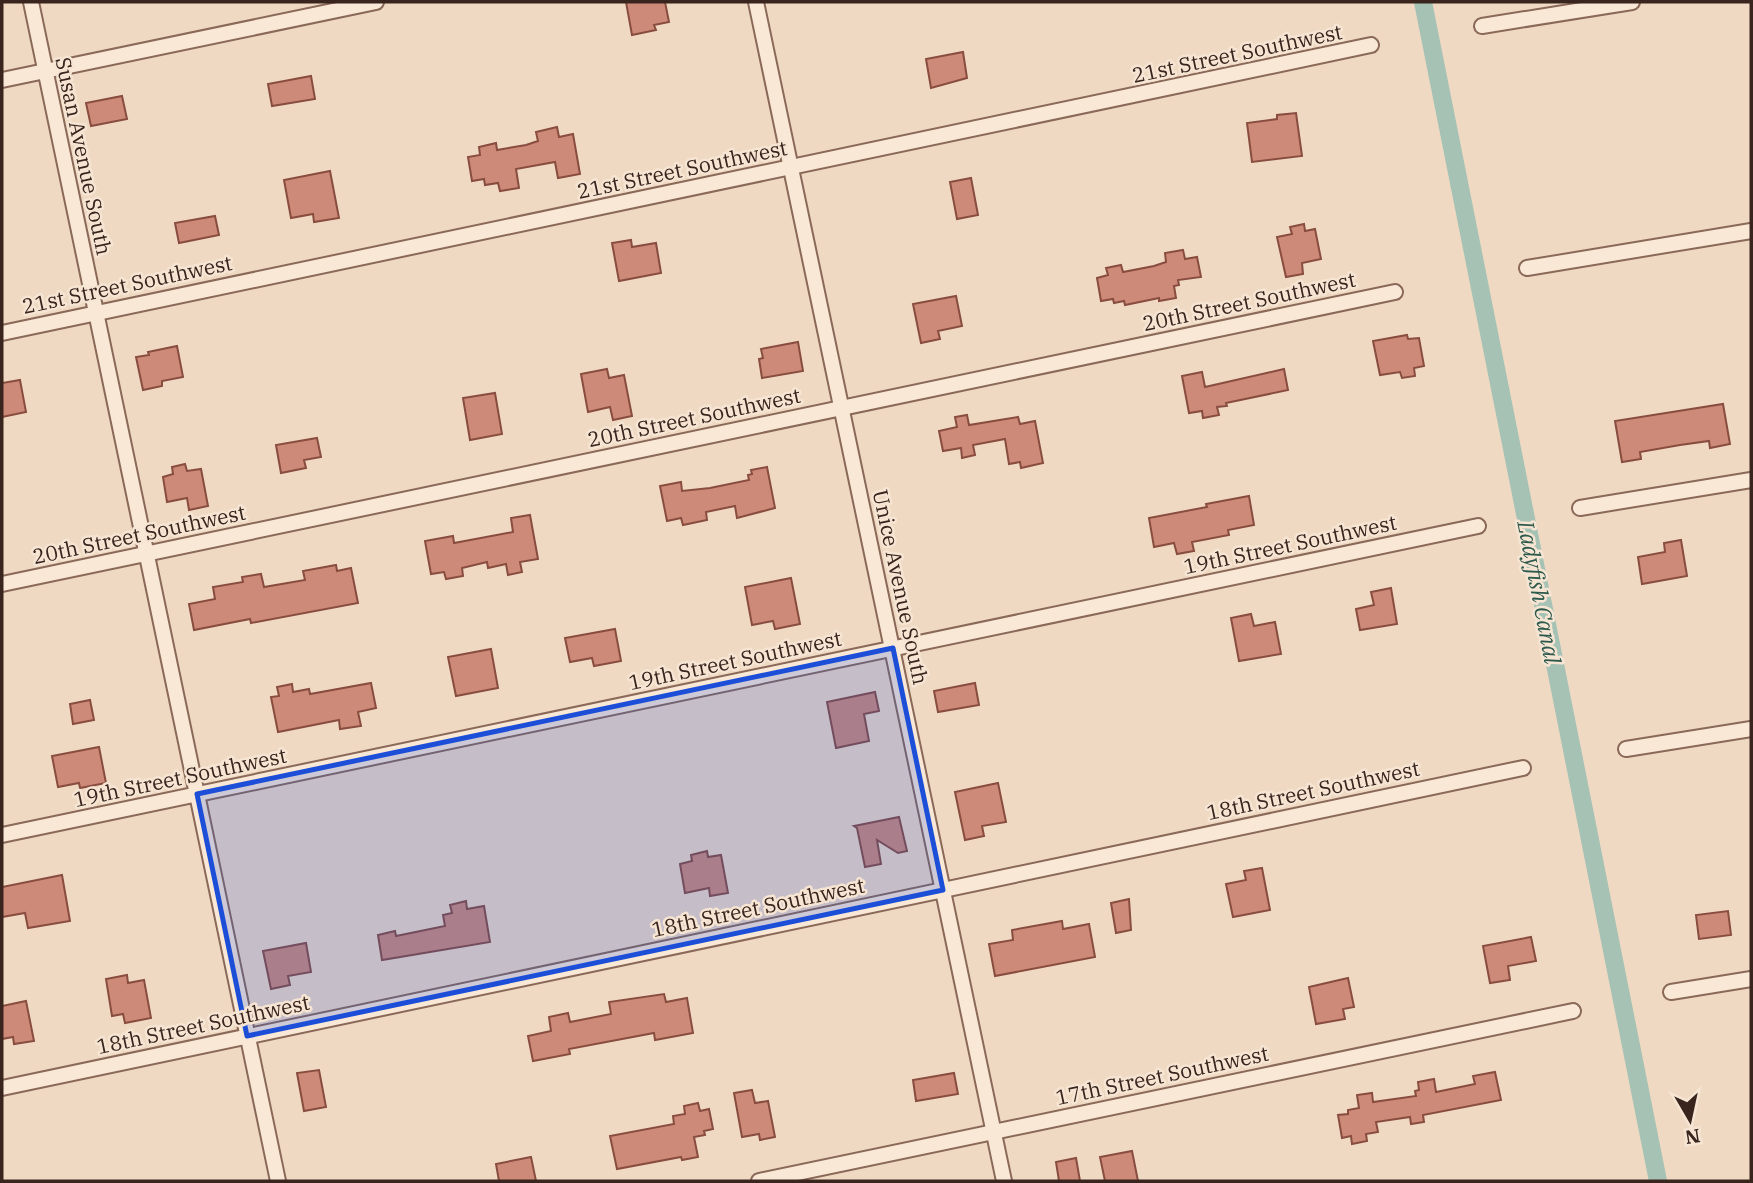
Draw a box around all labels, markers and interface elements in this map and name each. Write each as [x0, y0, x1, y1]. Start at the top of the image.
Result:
street label: 21st Street Southwest [1129, 17, 1345, 89]
street label: Susan Avenue South [49, 54, 119, 258]
street label: 21st Street Southwest [574, 133, 790, 205]
street label: 21st Street Southwest [19, 248, 235, 320]
street label: 20th Street Southwest [1140, 265, 1358, 337]
street label: 20th Street Southwest [585, 381, 803, 453]
street label: Unice Avenue South [867, 487, 935, 687]
street label: 20th Street Southwest [30, 498, 248, 570]
street label: 19th Street Southwest [1181, 508, 1399, 580]
water label: Ladyfish Canal [1511, 517, 1569, 667]
street label: 19th Street Southwest [626, 624, 844, 696]
street label: 19th Street Southwest [71, 741, 289, 813]
street label: 18th Street Southwest [1204, 754, 1422, 826]
street label: 18th Street Southwest [649, 871, 867, 943]
street label: 18th Street Southwest [94, 988, 312, 1060]
street label: 17th Street Southwest [1053, 1039, 1271, 1111]
north arrow [1655, 1085, 1725, 1155]
text: N [1683, 1124, 1702, 1150]

